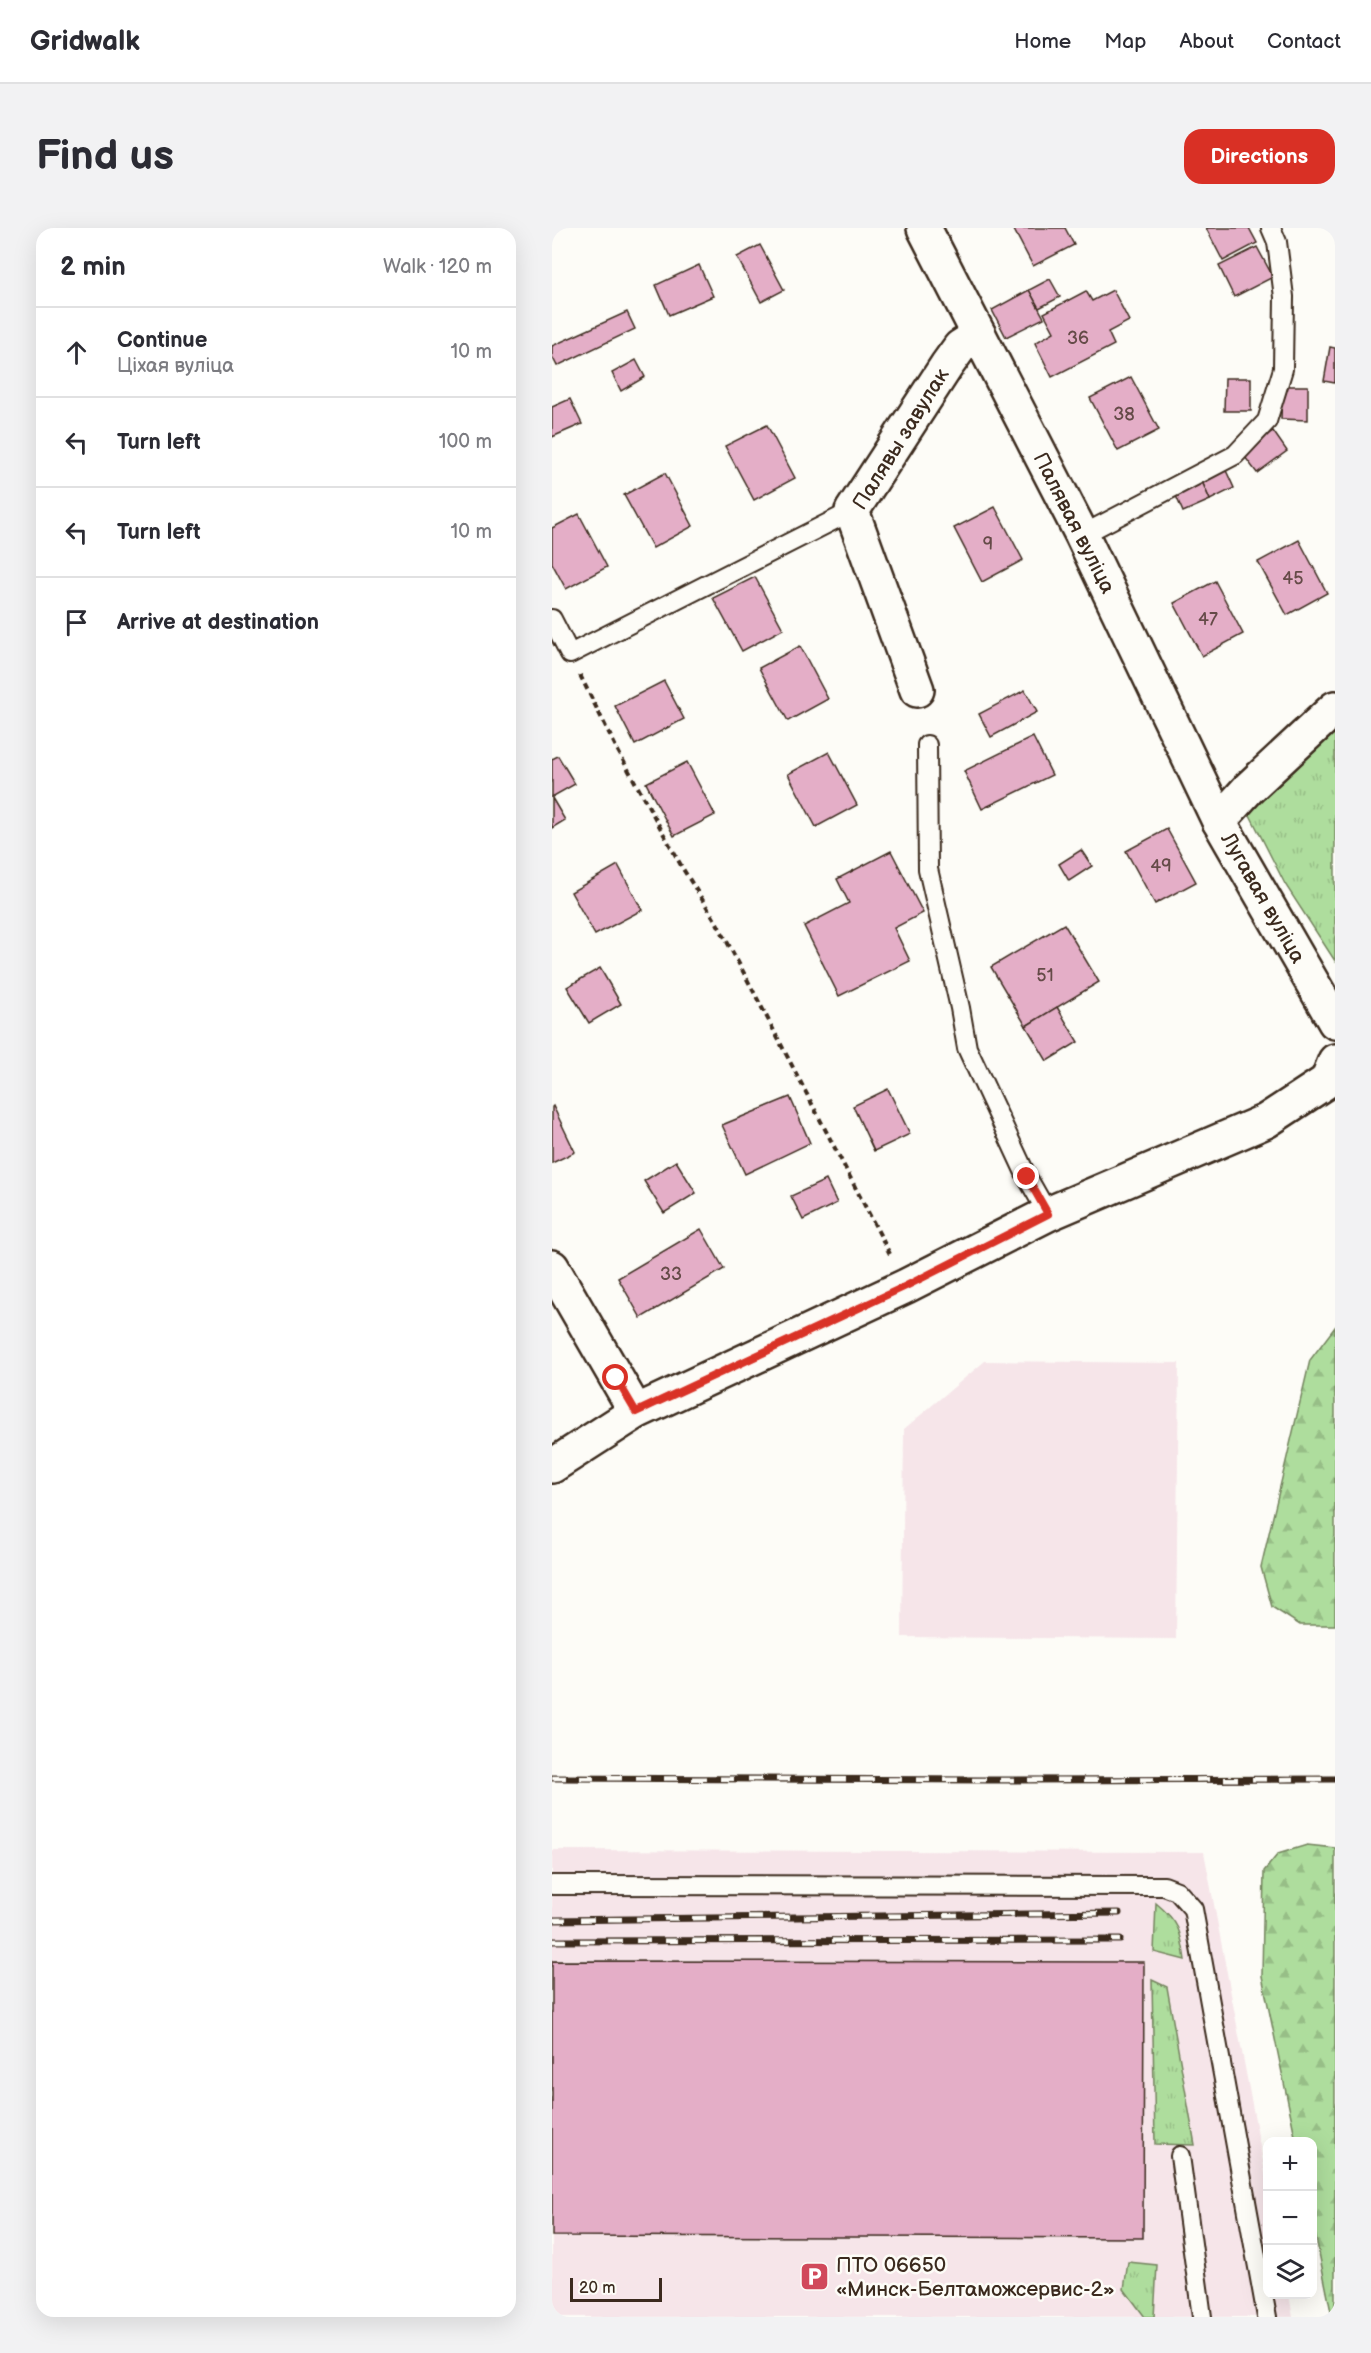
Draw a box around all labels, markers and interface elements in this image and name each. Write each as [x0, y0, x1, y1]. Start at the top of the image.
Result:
text: Gridwalk [30, 25, 140, 58]
text: Home [1014, 29, 1071, 54]
text: Map [1104, 29, 1146, 54]
text: About [1179, 29, 1234, 54]
text: Contact [1267, 29, 1341, 54]
button: Directions [1184, 129, 1335, 184]
text: Find us [36, 131, 174, 182]
text: 2 min [60, 252, 126, 283]
text: Walk · 120 m [383, 255, 492, 279]
text: Continue [117, 327, 207, 354]
house number: 36 [1067, 328, 1089, 349]
icon: ahead [60, 336, 93, 369]
text: 10 m [451, 340, 492, 364]
text: Ціхая вуліца [117, 354, 234, 378]
street label: Палявы завулак [847, 364, 955, 514]
house number: 38 [1113, 404, 1135, 425]
icon: left [60, 426, 93, 459]
text: Turn left [117, 429, 201, 456]
text: 100 m [439, 430, 492, 454]
street label: Палявая вуліца [1028, 448, 1121, 598]
icon: left [60, 516, 93, 549]
text: Turn left [117, 519, 201, 546]
text: 10 m [451, 520, 492, 544]
house number: 9 [983, 534, 993, 555]
house number: 45 [1282, 568, 1304, 589]
icon: arrive [60, 606, 93, 639]
text: Arrive at destination [117, 609, 319, 636]
house number: 47 [1198, 609, 1218, 630]
street label: Лугавая вуліца [1215, 827, 1311, 968]
house number: 49 [1150, 856, 1172, 877]
house number: 51 [1036, 965, 1054, 986]
route end [1013, 1163, 1039, 1189]
house number: 33 [660, 1264, 682, 1285]
route start [602, 1364, 628, 1390]
map controls [1263, 2137, 1317, 2299]
button: + [1263, 2137, 1317, 2191]
button: − [1263, 2191, 1317, 2245]
button: layers [1263, 2245, 1317, 2299]
place label: ПТО 06650 «Минск-Белтаможсервис-2» [836, 2253, 1115, 2302]
parking icon: ПТО 06650 «Минск-Белтаможсервис-2» [799, 2261, 831, 2293]
scale bar [570, 2275, 662, 2302]
text: 20 m [579, 2279, 615, 2298]

